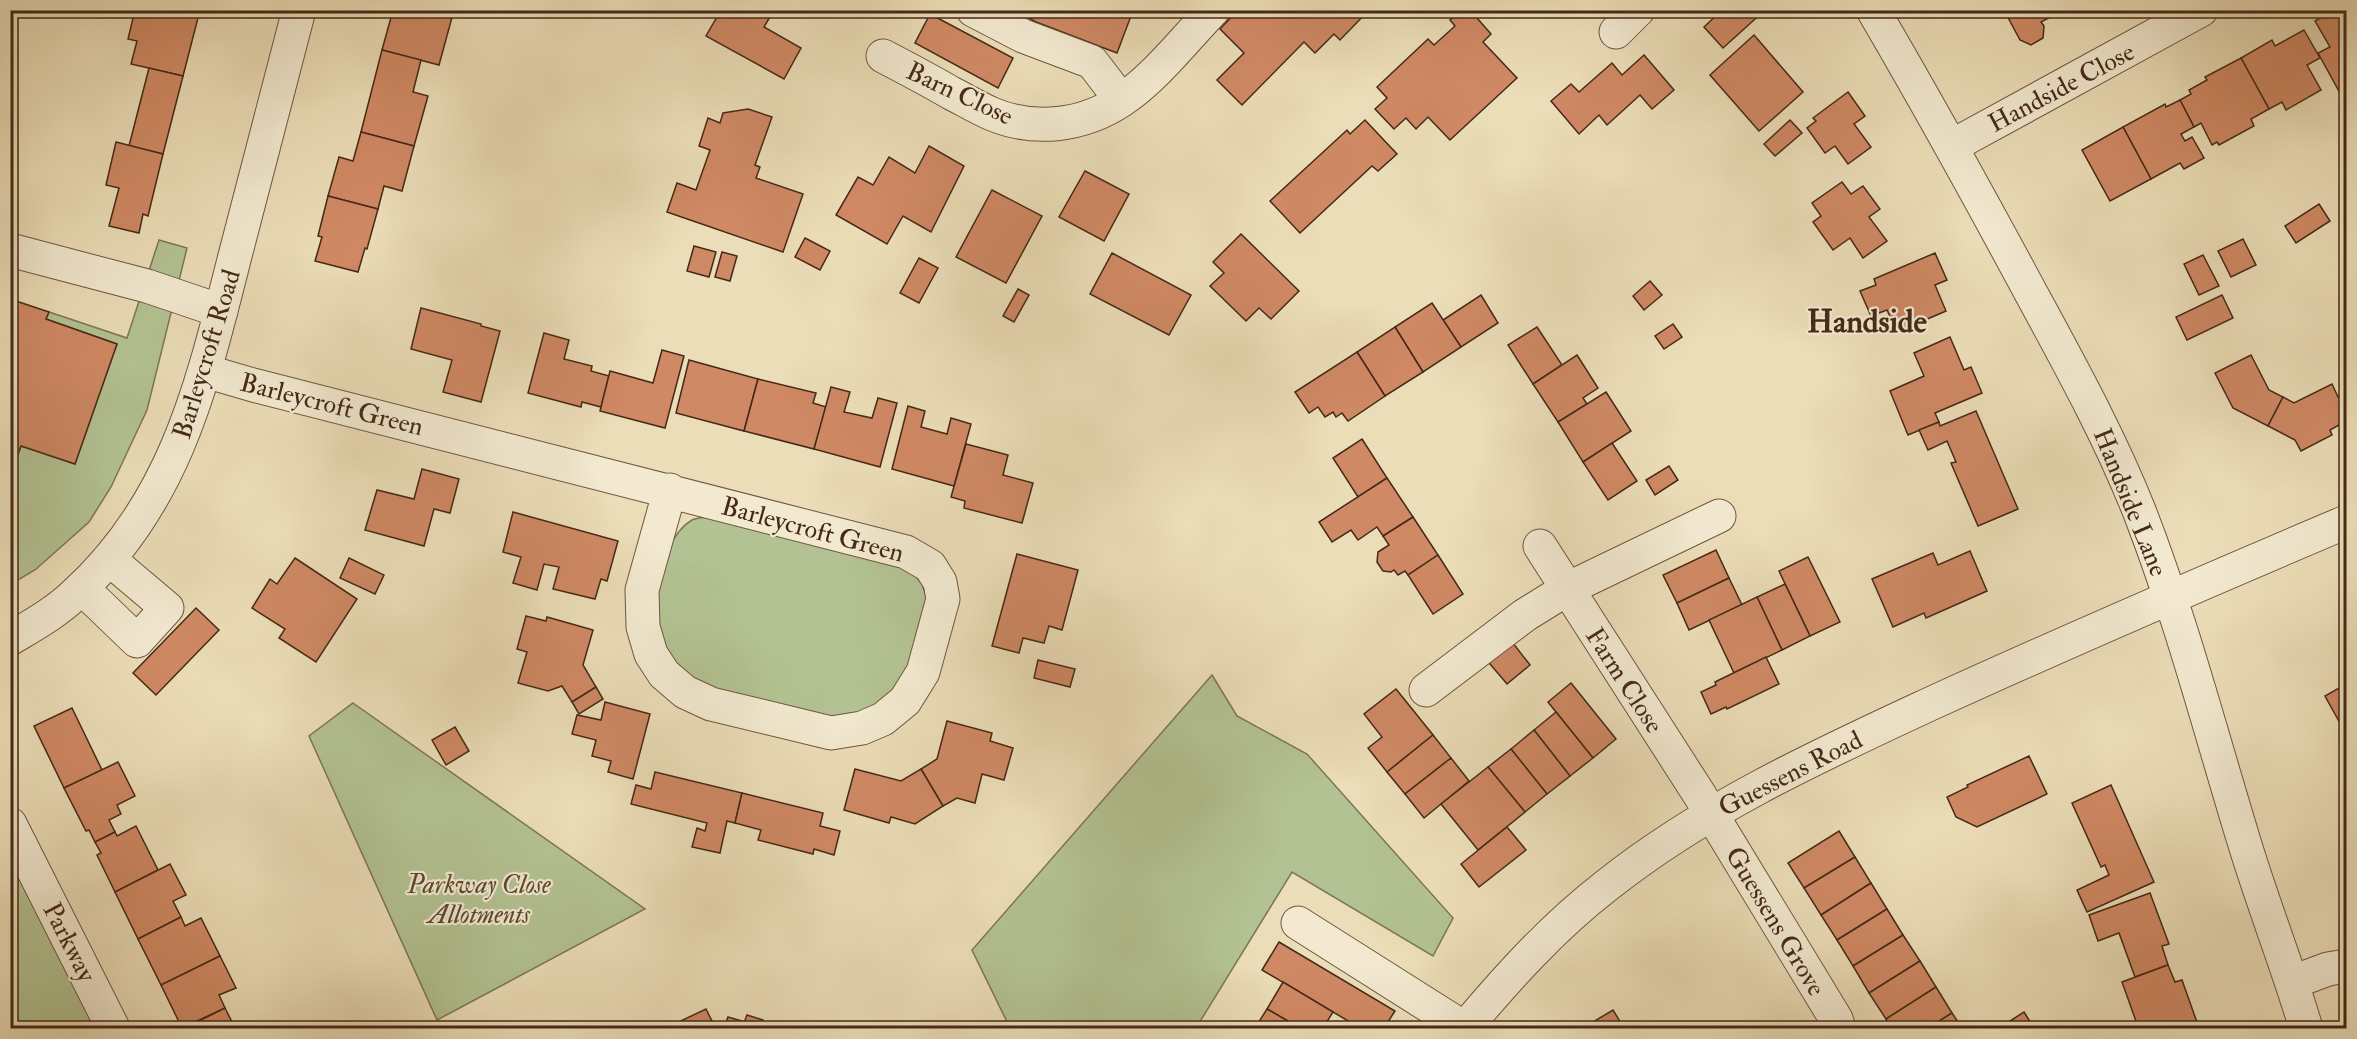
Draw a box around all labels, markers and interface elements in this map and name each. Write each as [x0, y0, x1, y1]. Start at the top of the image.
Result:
street label: Handside Close [1983, 36, 2140, 140]
street label: Barn Close [901, 55, 1018, 133]
street label: Barleycroft Road [166, 266, 248, 443]
district label: Handside [1807, 302, 1928, 342]
street label: Barleycroft Green [237, 367, 427, 443]
street label: Handside Lane [2086, 424, 2174, 581]
street label: Barleycroft Green [718, 490, 907, 570]
street label: Farm Close [1578, 622, 1670, 739]
street label: Guessens Road [1713, 724, 1868, 824]
street label: Guessens Grove [1718, 841, 1832, 1002]
park label: Parkway Close Allotments [406, 869, 551, 931]
street label: Parkway [36, 897, 103, 988]

